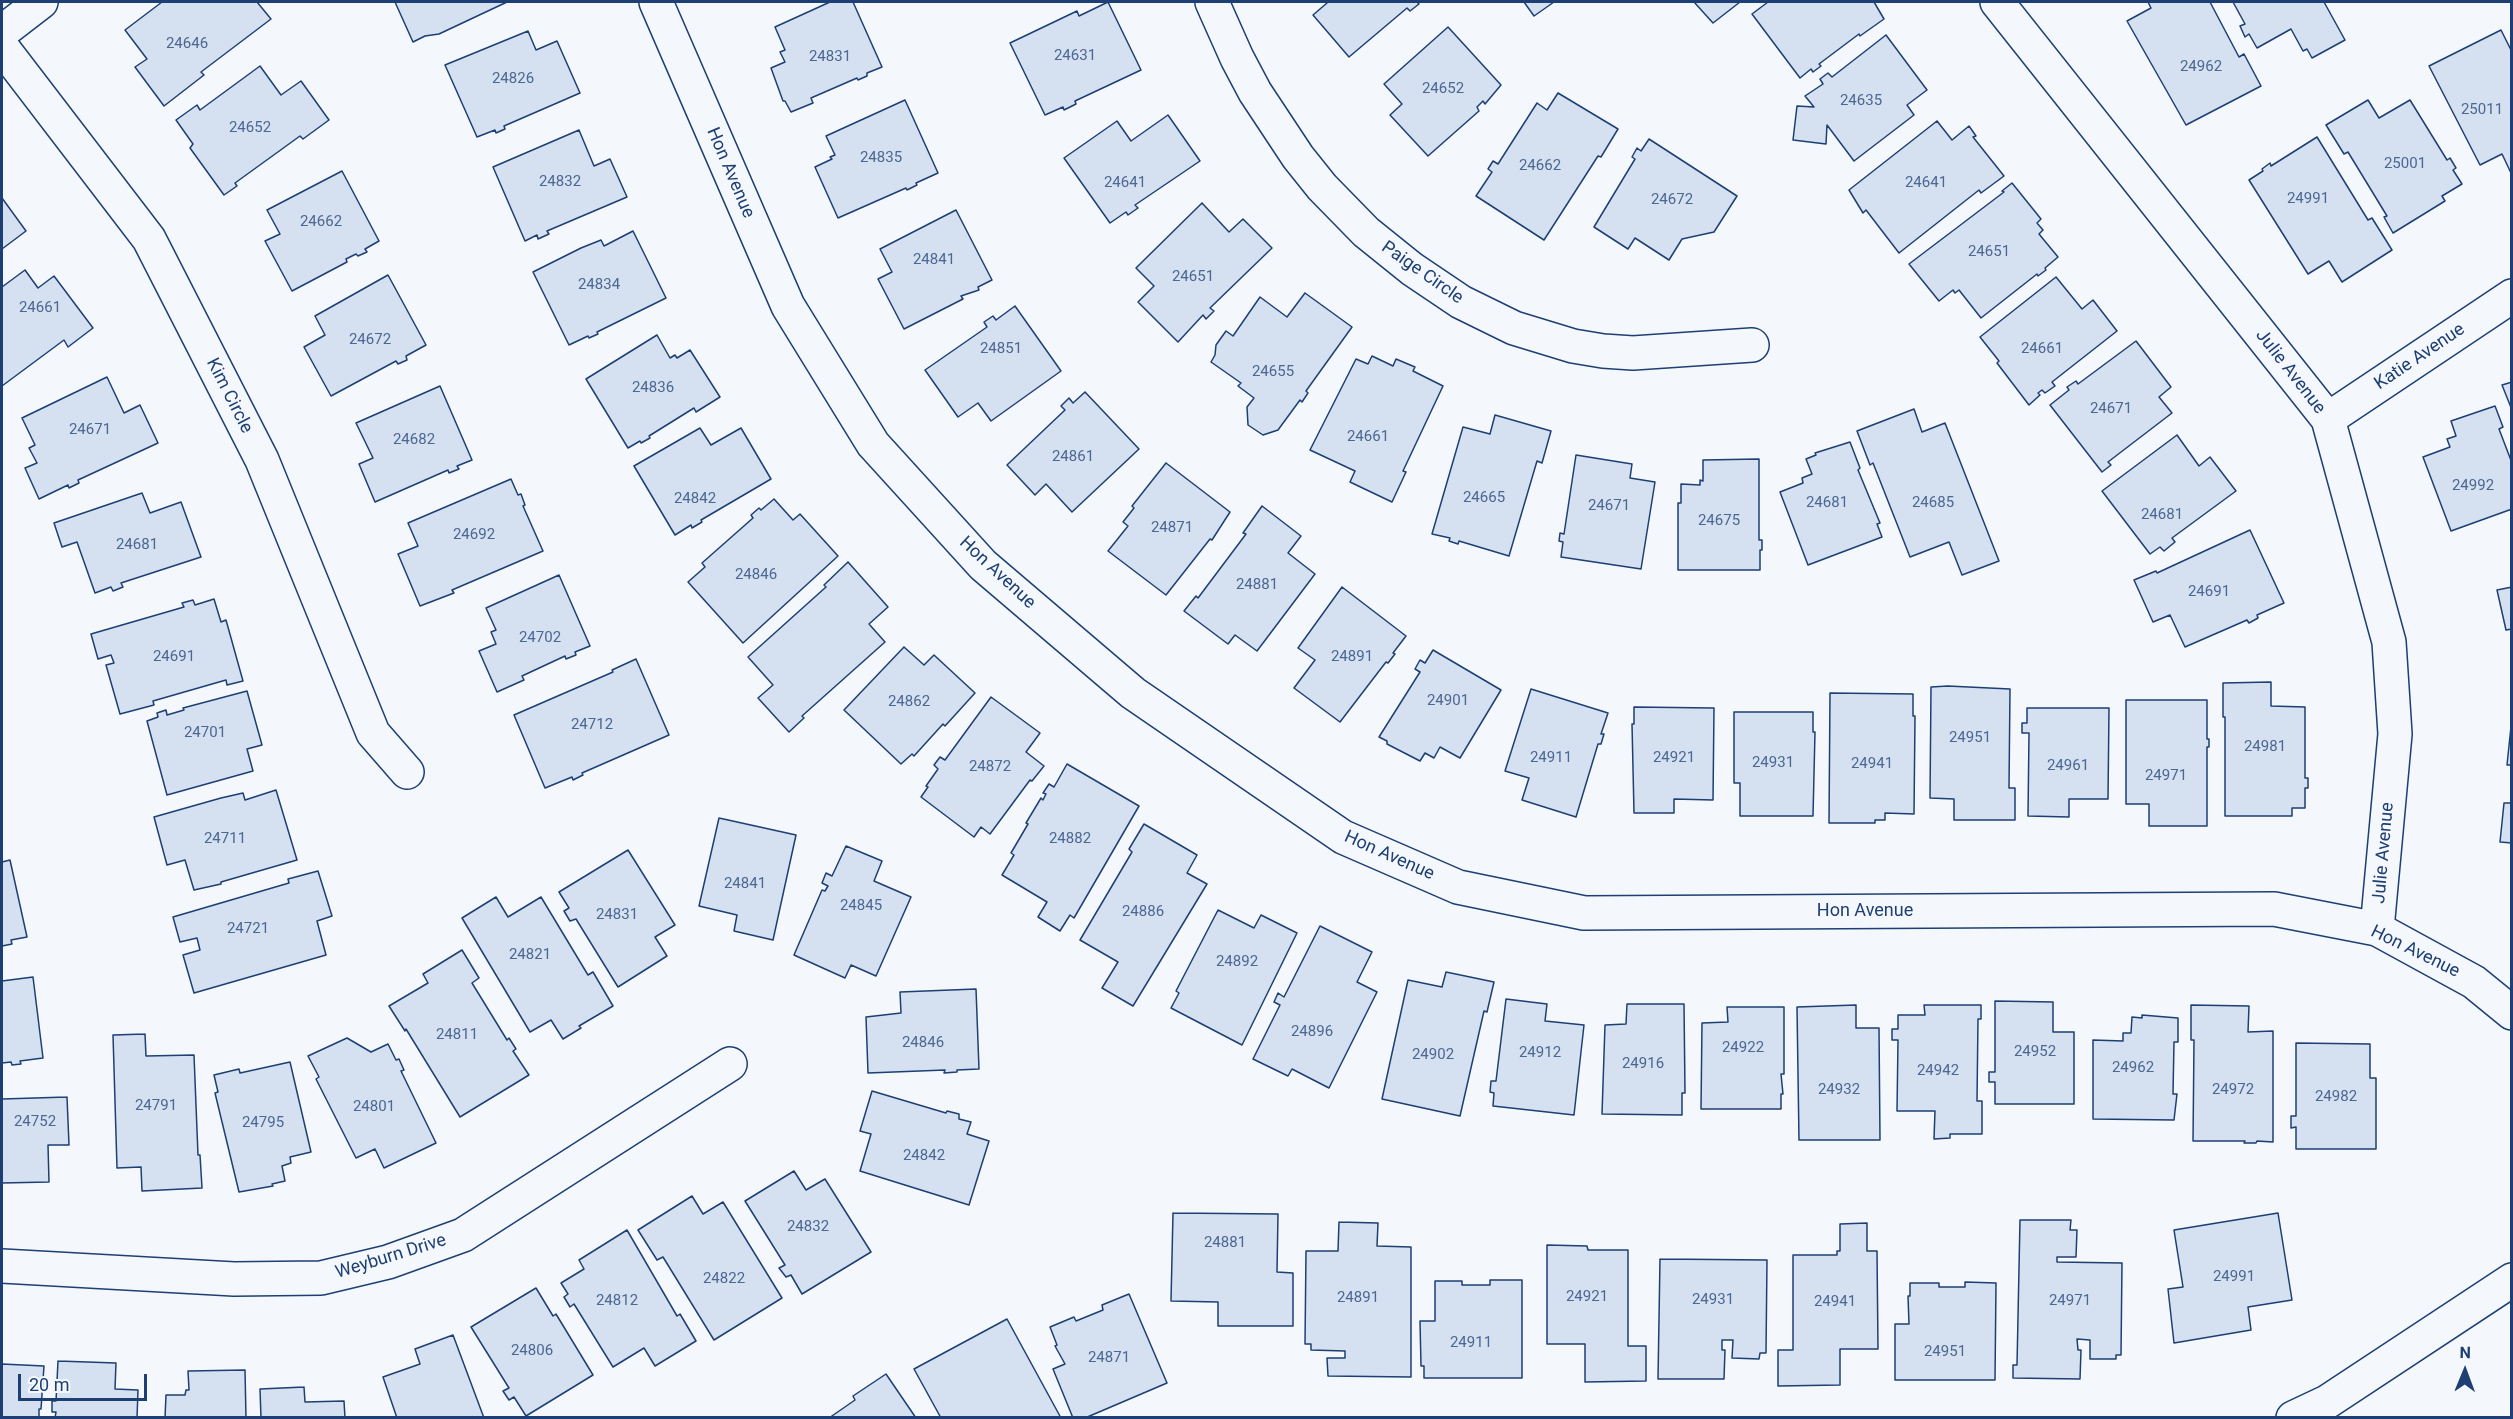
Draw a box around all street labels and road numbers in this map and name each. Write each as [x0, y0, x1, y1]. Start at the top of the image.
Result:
street label: Hon Avenue [701, 124, 759, 222]
street label: Paige Circle [1377, 237, 1467, 309]
street label: Katie Avenue [2371, 319, 2469, 395]
street label: Julie Avenue [2250, 325, 2330, 419]
street label: Kim Circle [201, 355, 257, 437]
street label: Hon Avenue [954, 532, 1040, 614]
street label: Julie Avenue [2369, 802, 2399, 904]
street label: Hon Avenue [1341, 827, 1437, 885]
street label: Hon Avenue [1817, 900, 1913, 922]
street label: Hon Avenue [2367, 921, 2463, 983]
street label: Weyburn Drive [333, 1230, 449, 1284]

